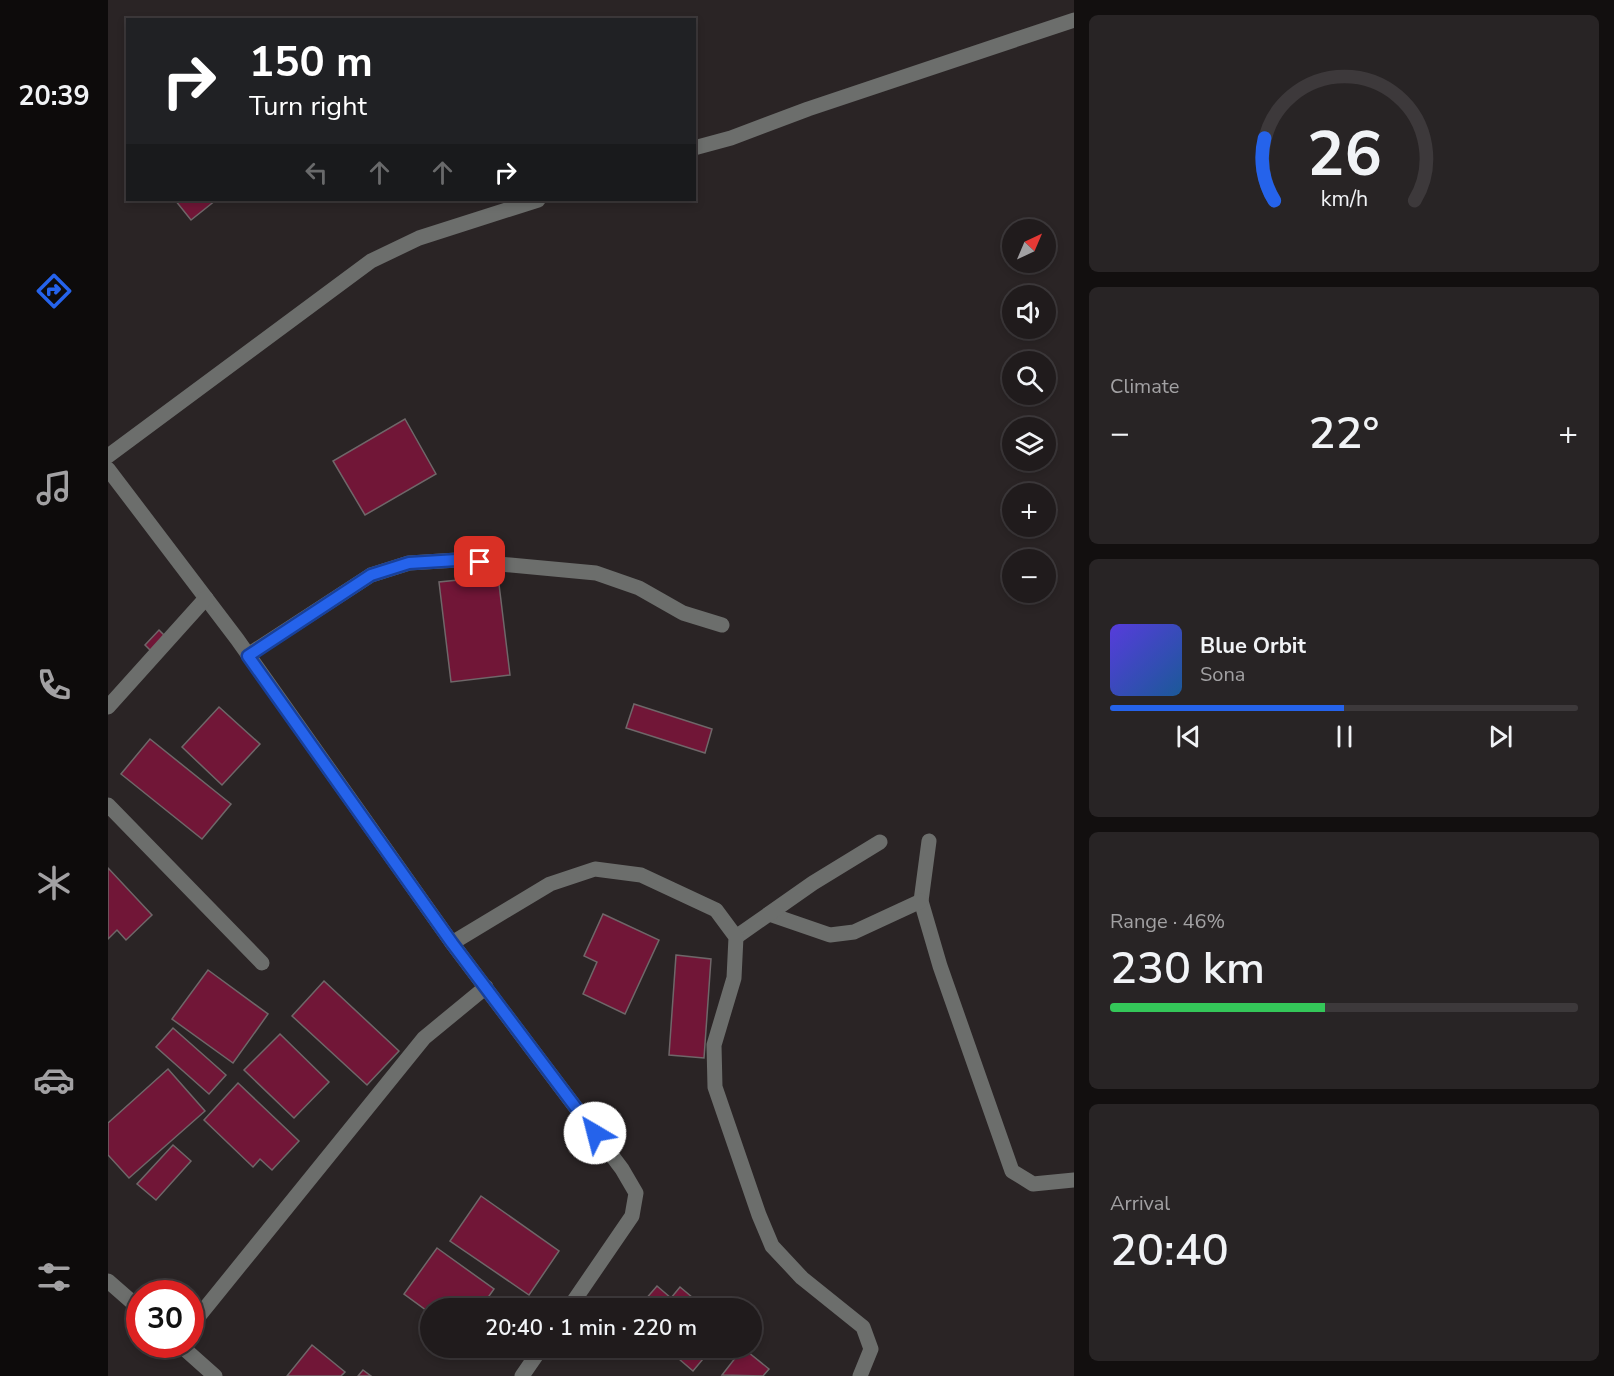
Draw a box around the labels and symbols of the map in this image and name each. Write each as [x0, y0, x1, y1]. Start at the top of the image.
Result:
north arrow [1002, 219, 1056, 273]
pin [454, 536, 505, 587]
position arrow [563, 1101, 627, 1165]
speed limit sign: 30 [126, 1280, 204, 1358]

